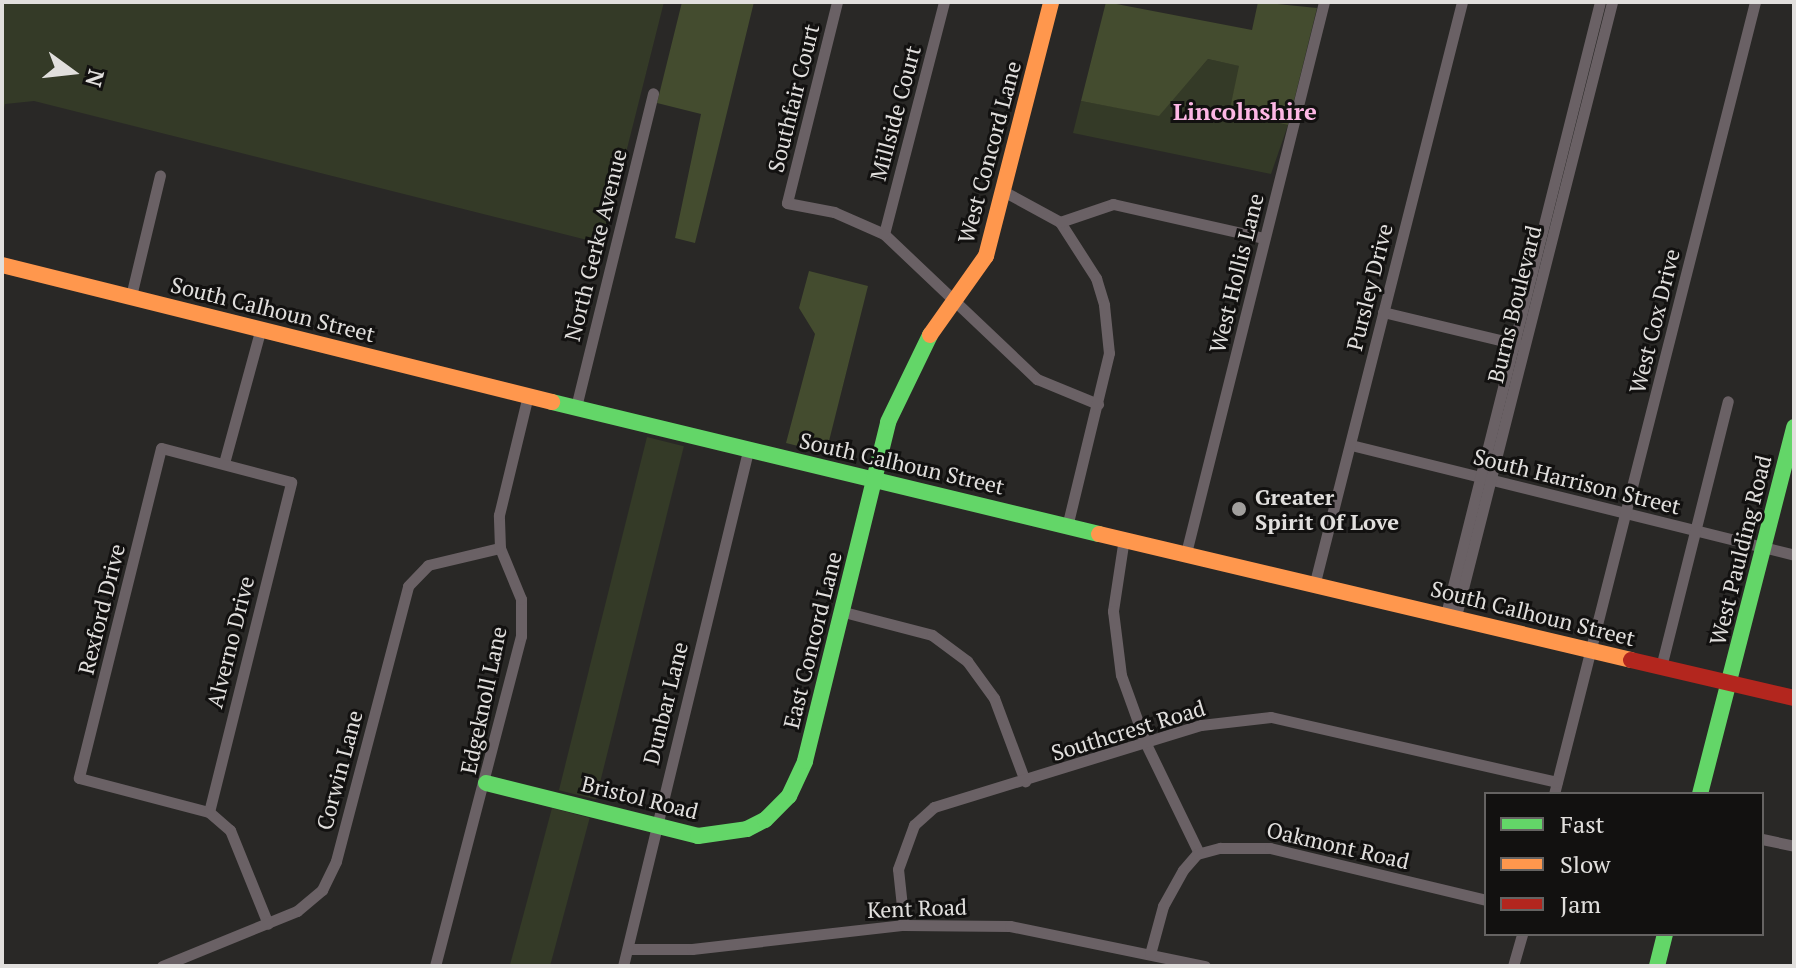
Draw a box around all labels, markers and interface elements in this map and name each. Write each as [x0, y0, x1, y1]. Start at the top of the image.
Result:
street label: Southfair Court [762, 21, 824, 175]
north arrow [32, 32, 112, 112]
street label: Millside Court [864, 43, 926, 183]
street label: West Concord Lane [952, 58, 1026, 246]
text: N [79, 67, 112, 90]
district label: Lincolnshire [1173, 98, 1317, 126]
street label: North Gerke Avenue [558, 146, 632, 344]
street label: West Hollis Lane [1203, 191, 1269, 355]
street label: Pursley Drive [1340, 221, 1398, 353]
street label: Burns Boulevard [1482, 223, 1546, 385]
street label: West Cox Drive [1623, 246, 1685, 396]
street label: South Calhoun Street [168, 271, 378, 347]
street label: South Calhoun Street [797, 427, 1007, 499]
street label: South Harrison Street [1471, 442, 1683, 520]
street label: West Paulding Road [1704, 452, 1776, 648]
place label: Greater Spirit Of Love [1255, 483, 1399, 534]
marker: Greater Spirit Of Love [1230, 500, 1248, 518]
street label: Rexford Drive [72, 541, 130, 677]
street label: East Concord Lane [777, 549, 847, 731]
street label: Alverno Drive [201, 573, 259, 711]
street label: South Calhoun Street [1428, 575, 1638, 651]
street label: Edgeknoll Lane [454, 624, 512, 776]
street label: Dunbar Lane [637, 639, 693, 767]
street label: Southcrest Road [1048, 694, 1208, 766]
street label: Corwin Lane [310, 707, 368, 833]
street label: Bristol Road [579, 770, 701, 824]
legend [1484, 792, 1764, 936]
text: Fast [1560, 808, 1604, 840]
street label: Oakmont Road [1264, 816, 1412, 874]
text: Slow [1560, 848, 1611, 880]
text: Jam [1560, 888, 1601, 920]
street label: Kent Road [867, 893, 967, 923]

